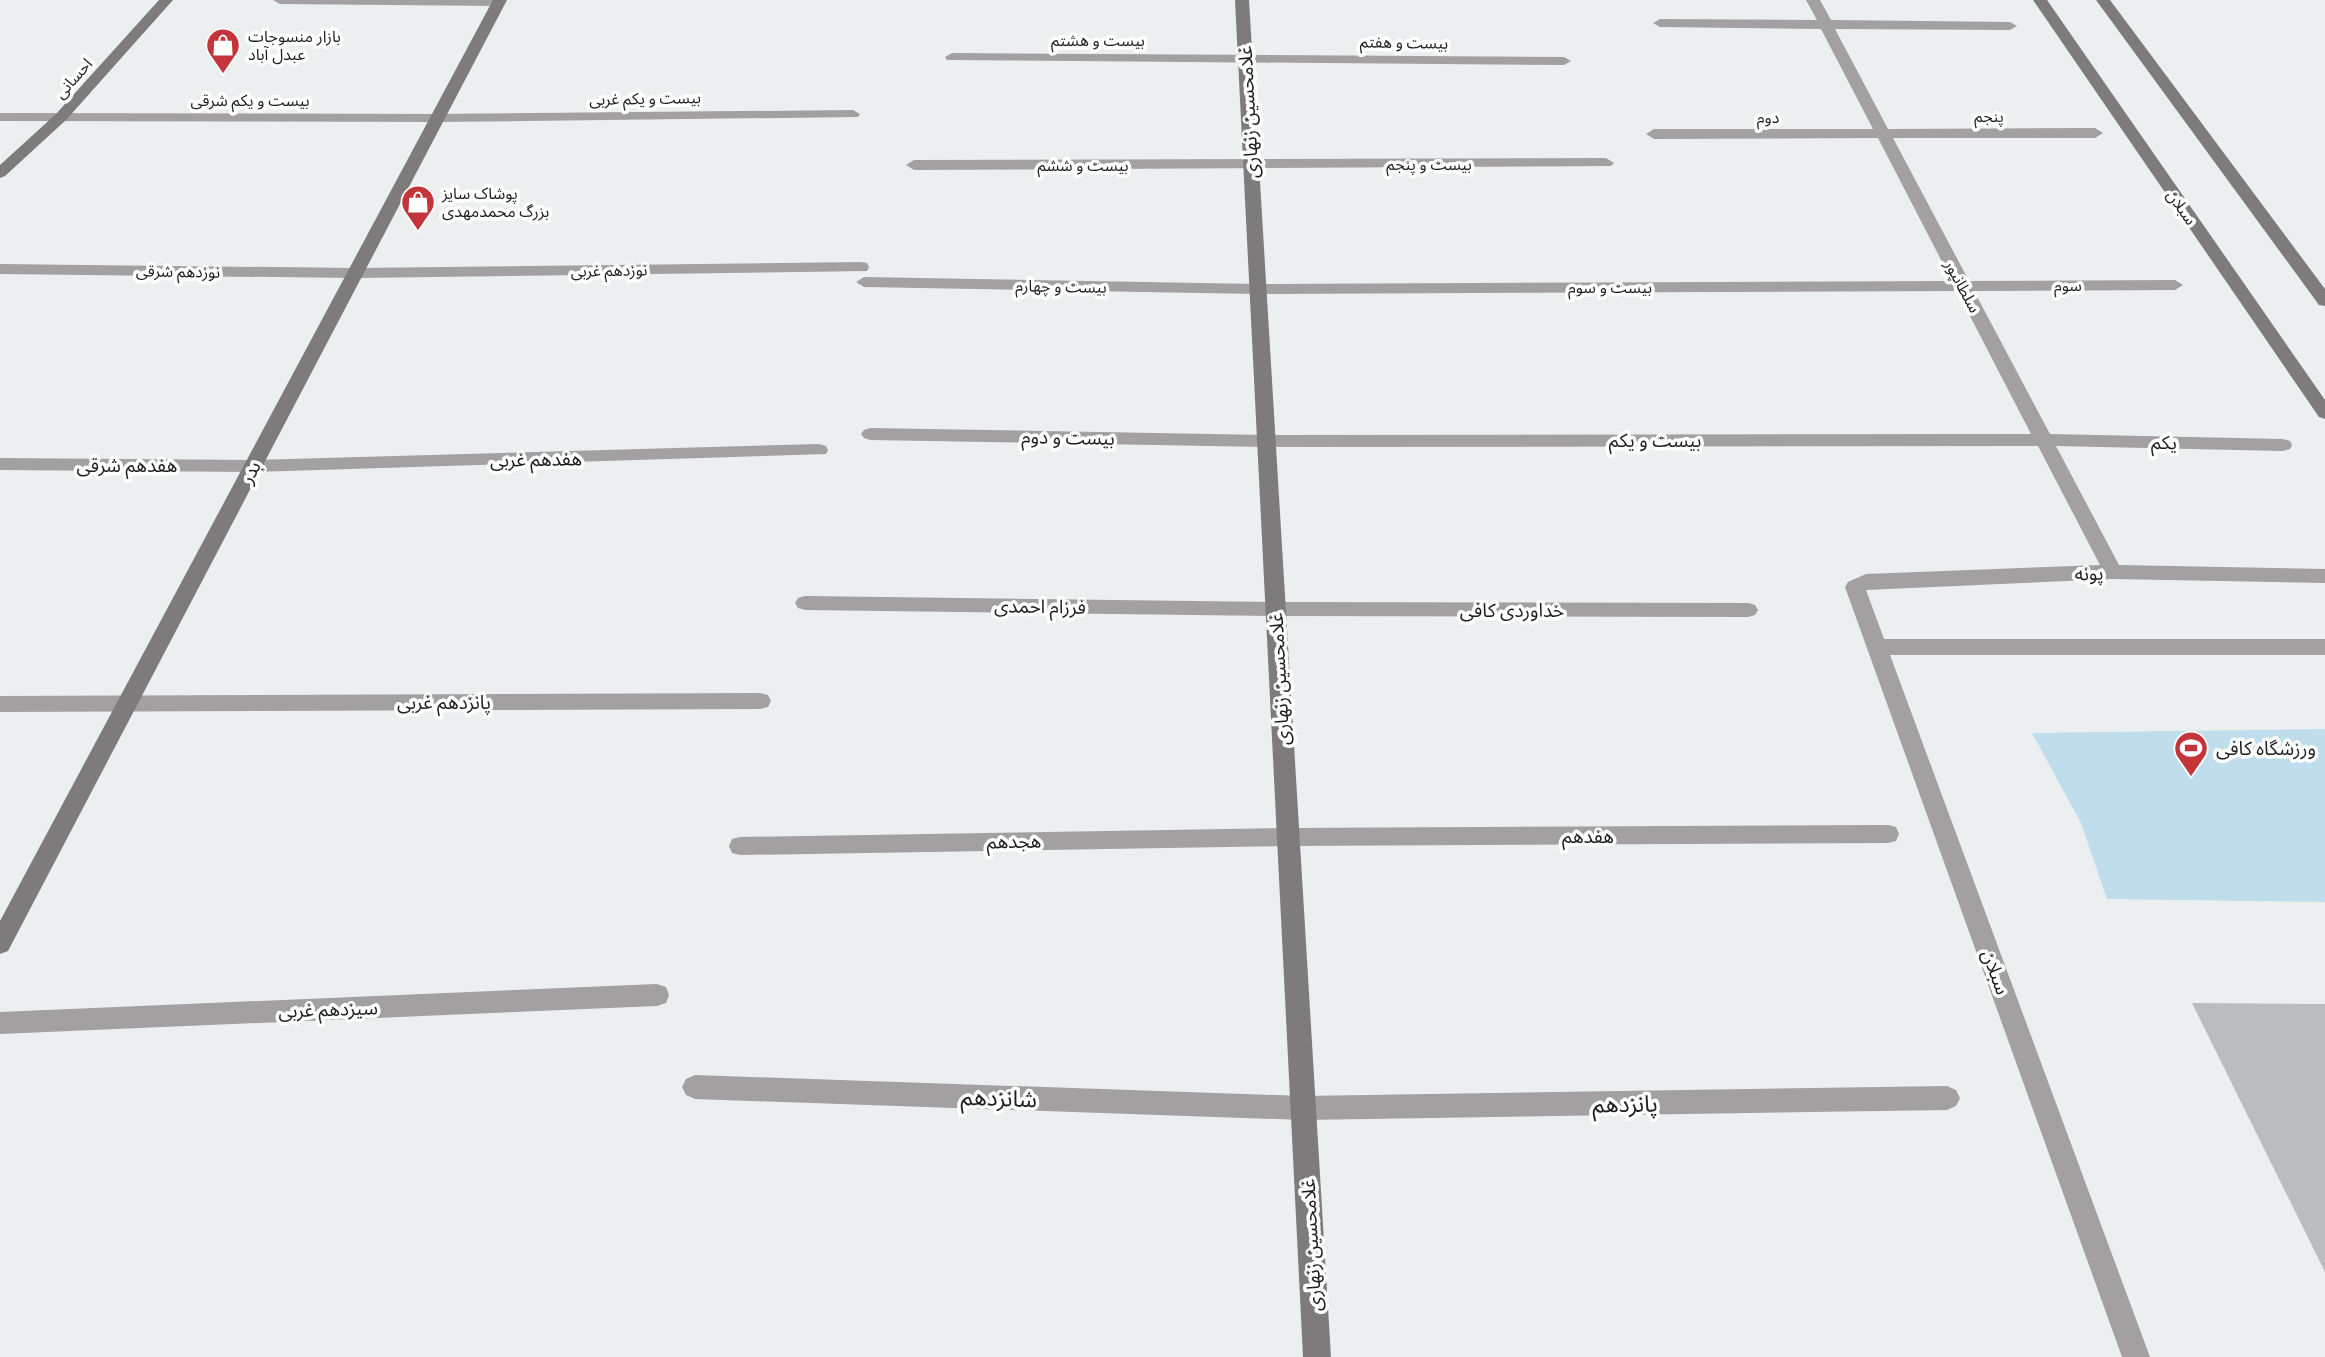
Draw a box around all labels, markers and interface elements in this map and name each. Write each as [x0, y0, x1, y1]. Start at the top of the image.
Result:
shop icon: بازار منسوجات عبدل آباد [204, 26, 242, 75]
place label: بازار منسوجات عبدل آباد [248, 26, 341, 65]
street label: بیست و هشتم [1051, 30, 1145, 53]
street label: بیست و هفتم [1360, 31, 1448, 56]
street label: غلامحسین زنهاری [1233, 45, 1263, 179]
street label: احسانی [50, 54, 96, 102]
street label: بیست و یکم غربی [589, 87, 701, 112]
street label: بیست و یکم شرقی [190, 90, 310, 113]
street label: پنجم [1974, 106, 2004, 129]
street label: دوم [1757, 107, 1779, 130]
street label: بیست و پنجم [1386, 154, 1472, 177]
street label: بیست و ششم [1037, 155, 1129, 178]
shop icon: پوشاک سایز بزرگ محمدمهدی [399, 183, 437, 232]
place label: پوشاک سایز بزرگ محمدمهدی [441, 183, 549, 221]
street label: سبلان [2163, 185, 2201, 229]
street label: سلطانپور [1939, 255, 1985, 316]
street label: نوزدهم غربی [570, 259, 648, 284]
street label: نوزدهم شرقی [136, 260, 220, 285]
street label: بیست و چهارم [1015, 275, 1107, 300]
street label: سوم [2054, 275, 2082, 298]
street label: بیست و سوم [1568, 277, 1652, 300]
street label: بیست و دوم [1021, 424, 1115, 453]
street label: بیست و یکم [1609, 428, 1701, 455]
street label: یکم [2151, 430, 2177, 457]
street label: هفدهم غربی [490, 446, 582, 475]
street label: هفدهم شرقی [77, 453, 177, 480]
street label: بدر [234, 457, 266, 488]
street label: پونه [2074, 561, 2104, 587]
street label: فرزام احمدی [994, 593, 1086, 622]
street label: خداوردی کافی [1460, 598, 1564, 622]
street label: غلامحسین زنهاری [1264, 612, 1294, 746]
street label: پانزدهم غربی [397, 690, 491, 717]
sports icon: ورزشگاه کافی [2172, 729, 2210, 778]
place label: ورزشگاه کافی [2216, 736, 2316, 760]
street label: هفدهم [1562, 824, 1614, 851]
street label: هجدهم [986, 829, 1042, 856]
street label: سبلان [1977, 946, 2015, 998]
street label: سیزدهم غربی [278, 995, 378, 1026]
street label: شانزدهم [960, 1081, 1038, 1116]
street label: پانزدهم [1592, 1087, 1658, 1122]
street label: غلامحسین زنهاری [1296, 1178, 1326, 1312]

